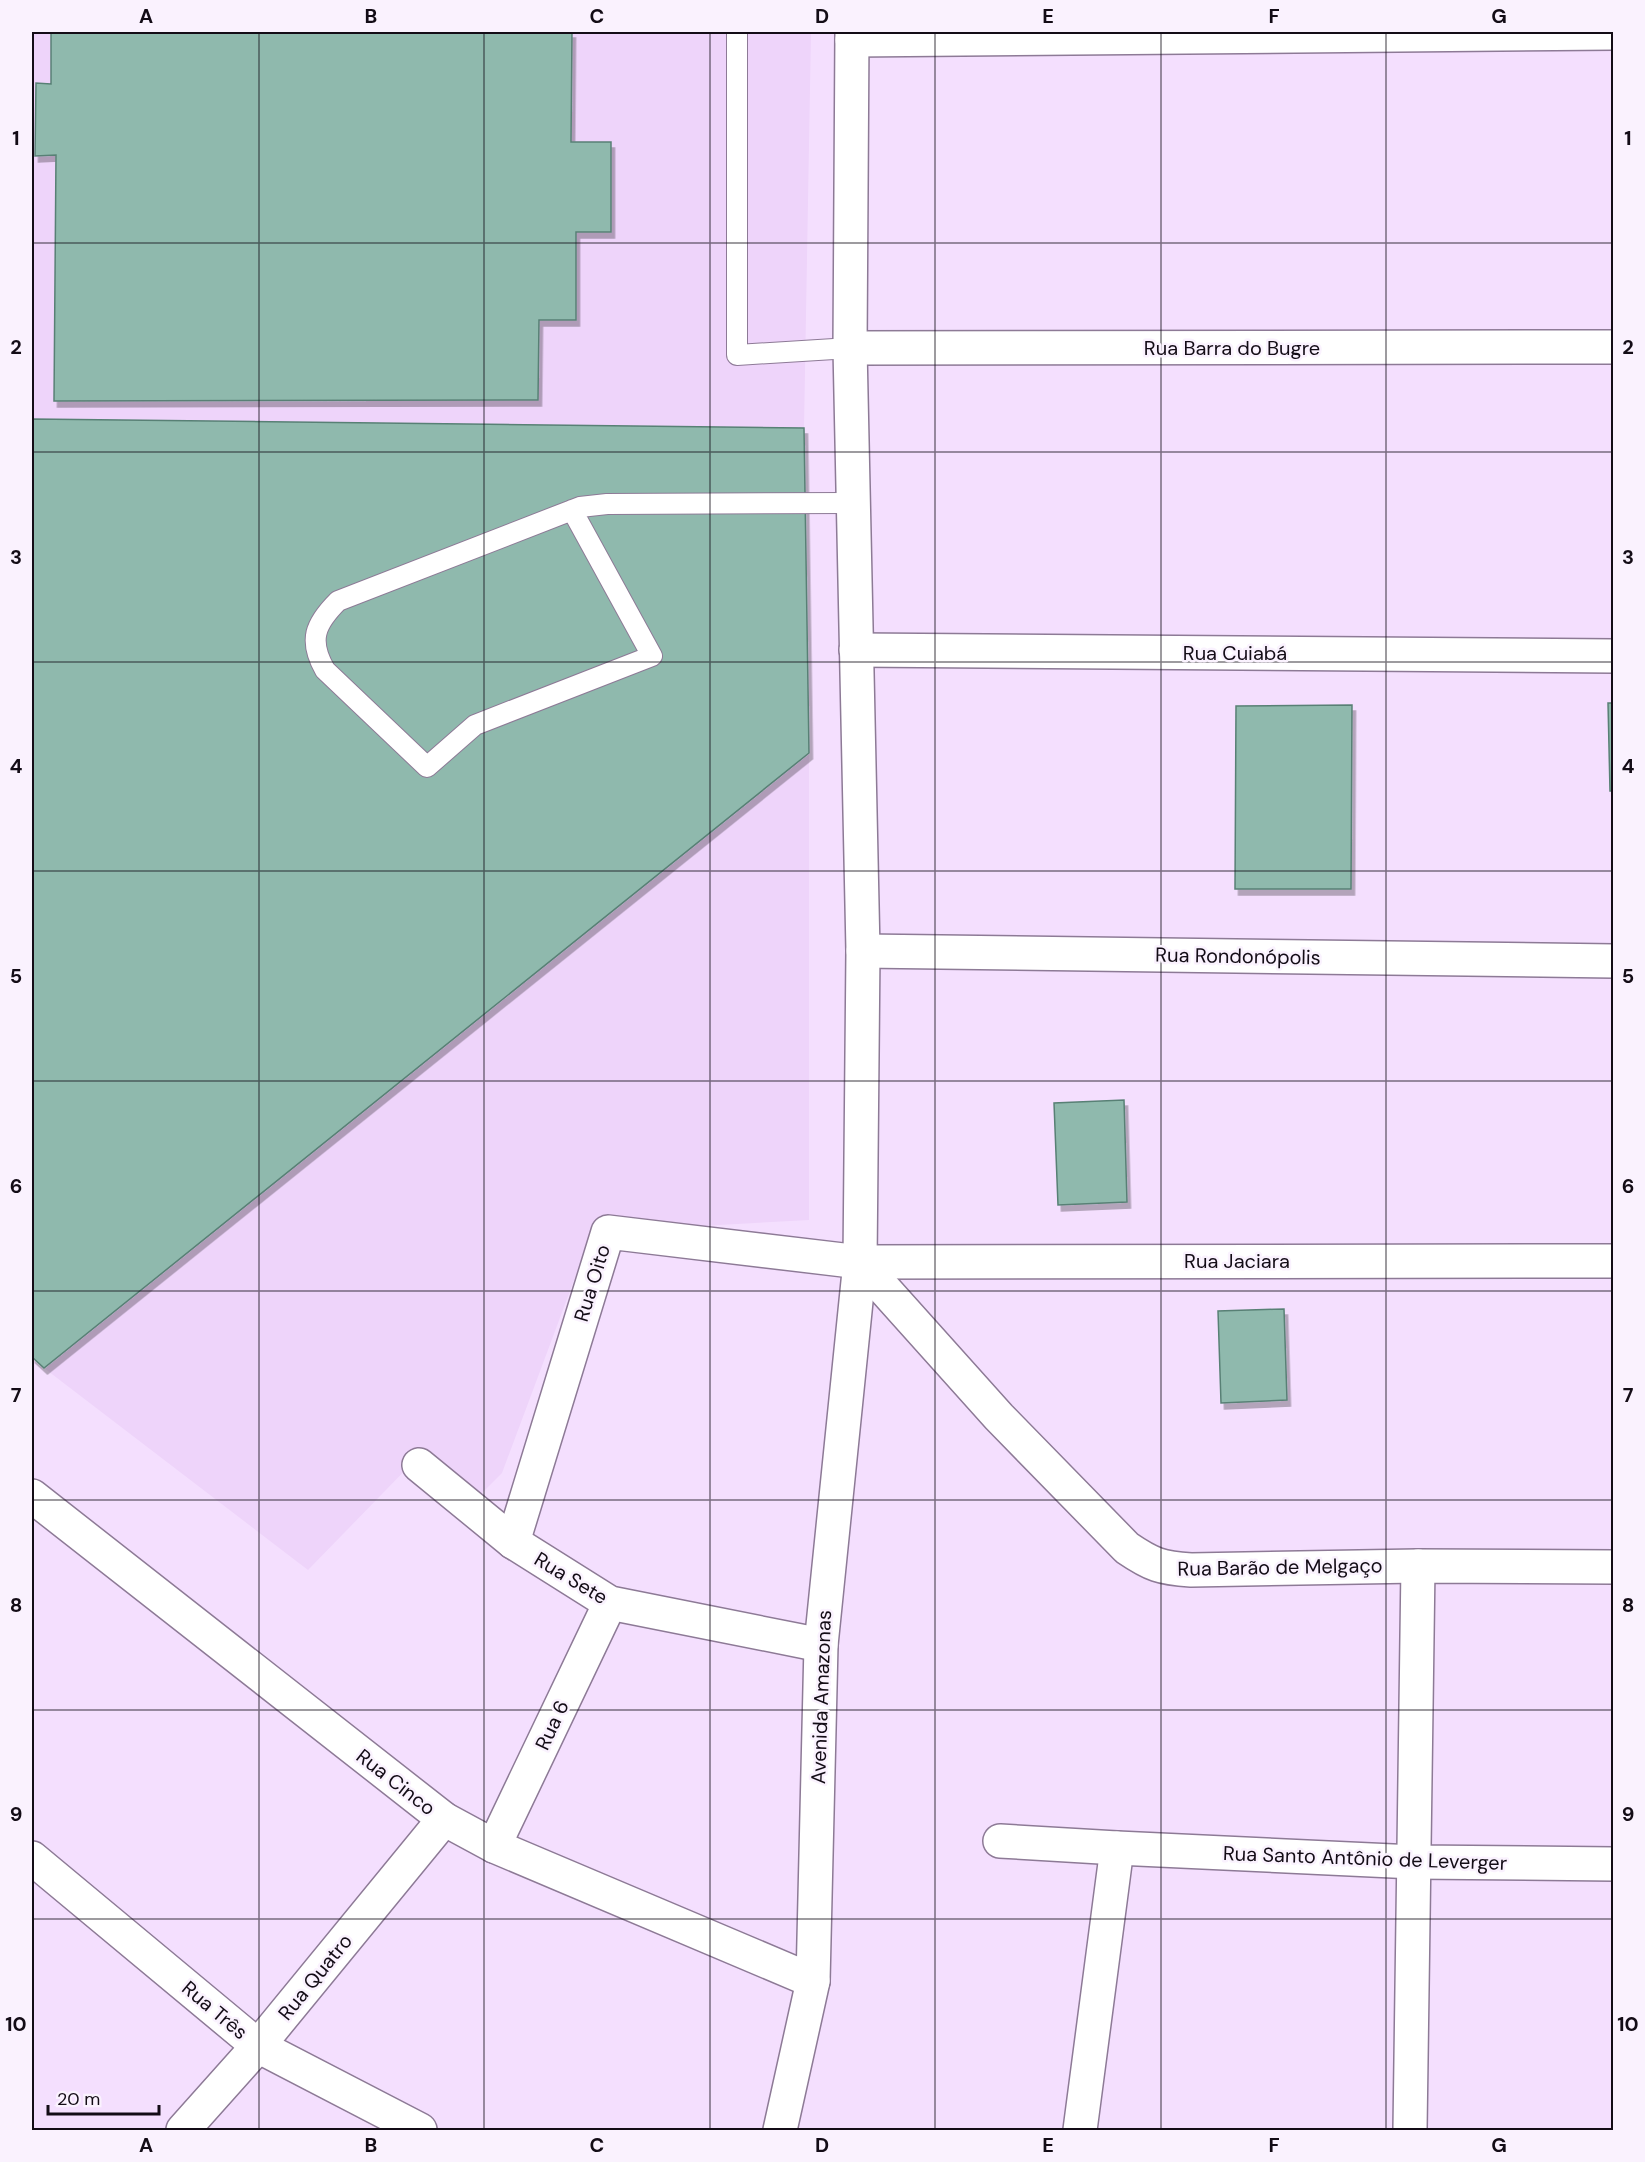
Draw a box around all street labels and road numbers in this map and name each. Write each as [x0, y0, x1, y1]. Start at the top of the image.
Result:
street label: Rua Barra do Bugre [1144, 335, 1320, 361]
street label: Rua Cuiabá [1183, 640, 1287, 666]
street label: Rua Rondonópolis [1155, 942, 1321, 970]
street label: Rua Oito [568, 1241, 616, 1325]
street label: Rua Jaciara [1184, 1248, 1290, 1274]
street label: Rua Sete [530, 1546, 612, 1610]
street label: Rua Barão de Melgaço [1177, 1552, 1383, 1582]
street label: Avenida Amazonas [805, 1610, 837, 1784]
street label: Rua 6 [529, 1696, 575, 1754]
street label: Rua Cinco [351, 1743, 441, 1821]
street label: Rua Santo Antônio de Leverger [1223, 1840, 1507, 1876]
street label: Rua Quatro [272, 1928, 358, 2026]
street label: Rua Três [177, 1975, 253, 2045]

